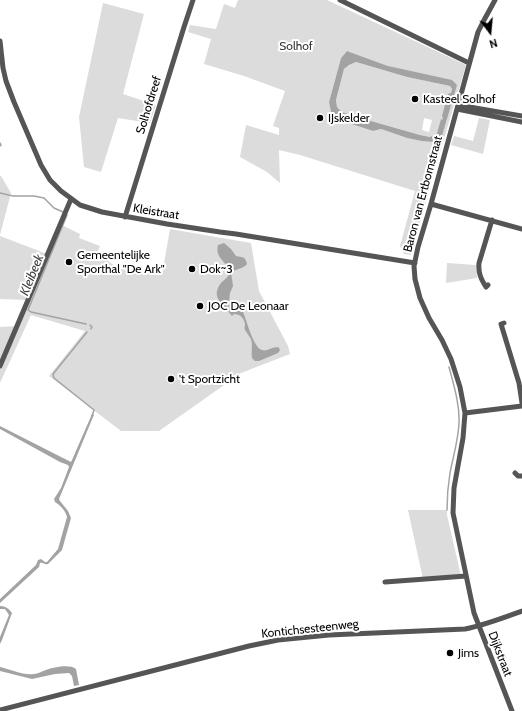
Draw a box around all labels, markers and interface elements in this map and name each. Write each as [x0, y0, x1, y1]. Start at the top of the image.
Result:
north arrow [470, 12, 510, 52]
text: N [488, 36, 499, 51]
park label: Solhof [279, 39, 313, 53]
street label: Solhofdreef [133, 74, 165, 136]
place label: Kasteel Solhof [423, 92, 496, 106]
marker: Kasteel Solhof [410, 94, 420, 104]
place label: IJskelder [328, 111, 370, 125]
marker: IJskelder [315, 113, 325, 123]
street label: Baron van Ertbornstraat [401, 134, 445, 254]
street label: Kleistraat [132, 201, 180, 223]
place label: Gemeentelijke Sporthal "De Ark" [77, 248, 165, 276]
water label: Kleibeek [17, 252, 47, 298]
marker: Gemeentelijke Sporthal "De Ark" [64, 257, 74, 267]
place label: Dok~3 [200, 262, 233, 276]
marker: Dok~3 [187, 264, 197, 274]
place label: JOC De Leonaar [208, 299, 289, 313]
marker: JOC De Leonaar [195, 301, 205, 311]
place label: 't Sportzicht [179, 372, 240, 386]
marker: 't Sportzicht [166, 374, 176, 384]
street label: Kontichsesteenweg [261, 617, 359, 641]
street label: Dijkstraat [485, 629, 515, 679]
place label: Jims [458, 646, 479, 660]
marker: Jims [445, 648, 455, 658]

